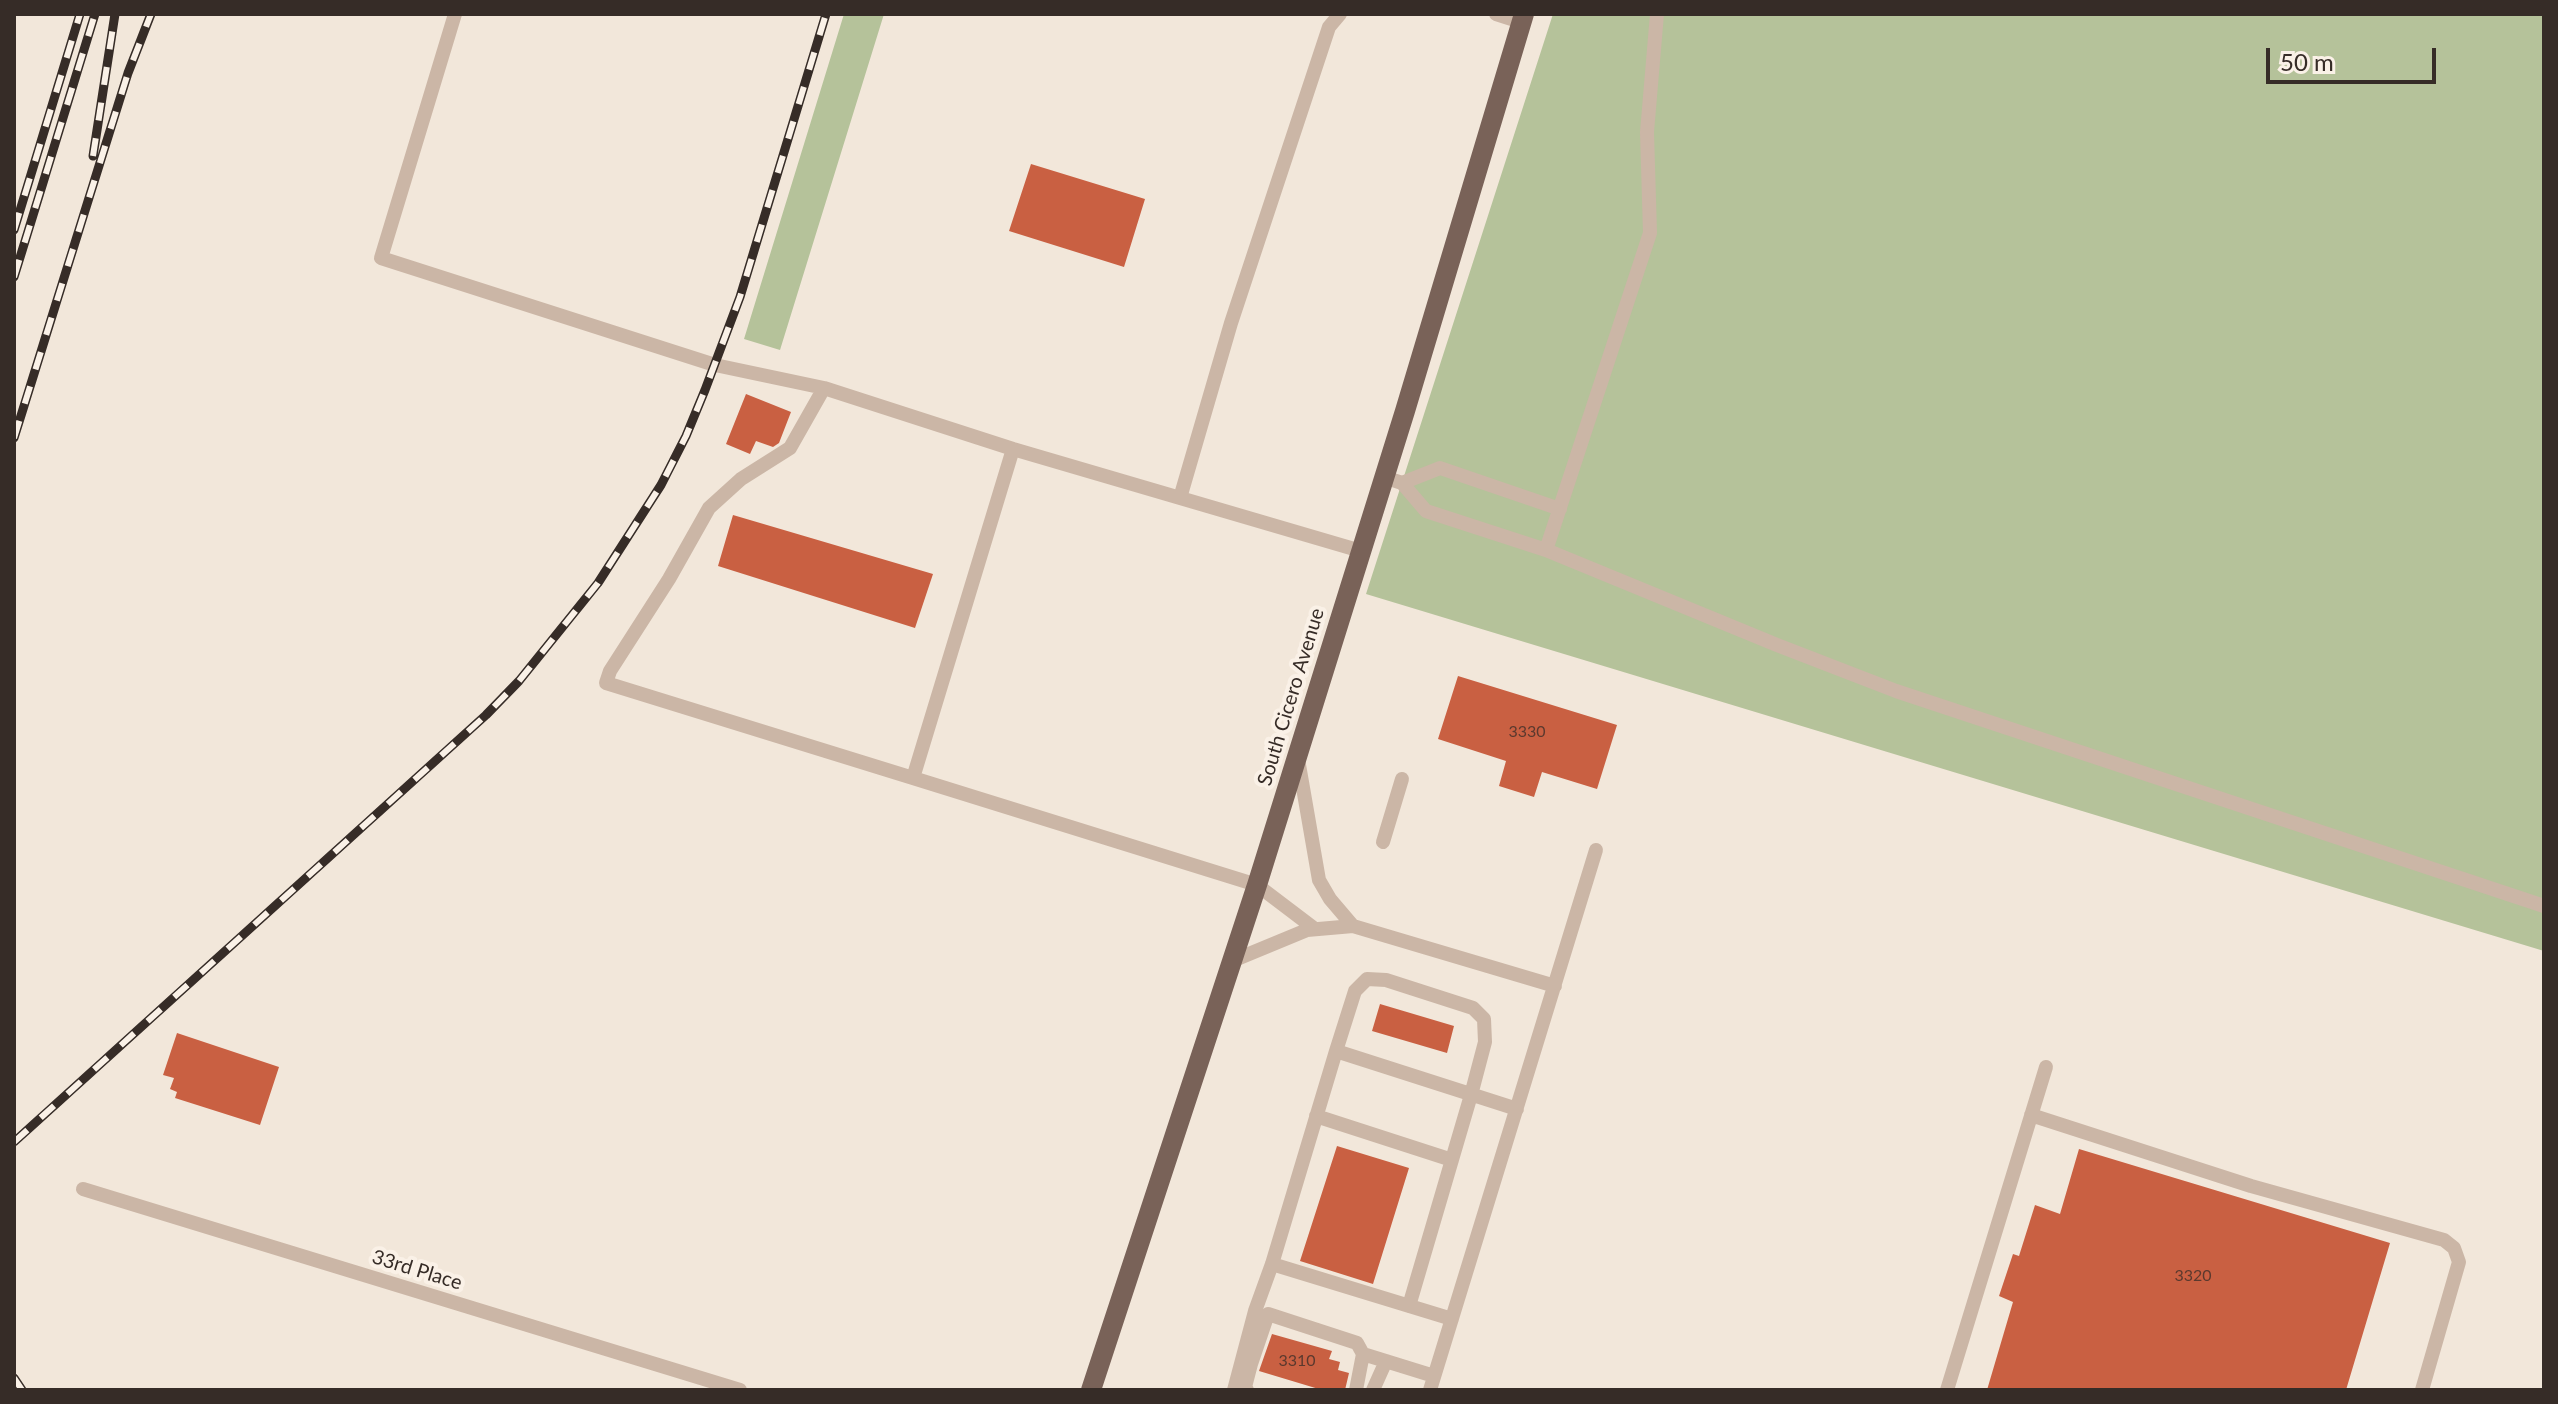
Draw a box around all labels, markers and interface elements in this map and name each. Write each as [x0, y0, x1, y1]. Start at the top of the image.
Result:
scale bar [2270, 32, 2440, 82]
text: 50 m [2280, 47, 2334, 76]
street label: South Cicero Avenue [1253, 605, 1329, 789]
house number: 3330 [1508, 722, 1546, 742]
street label: 33rd Place [369, 1245, 465, 1295]
house number: 3320 [2174, 1266, 2212, 1286]
house number: 3310 [1278, 1351, 1316, 1371]

